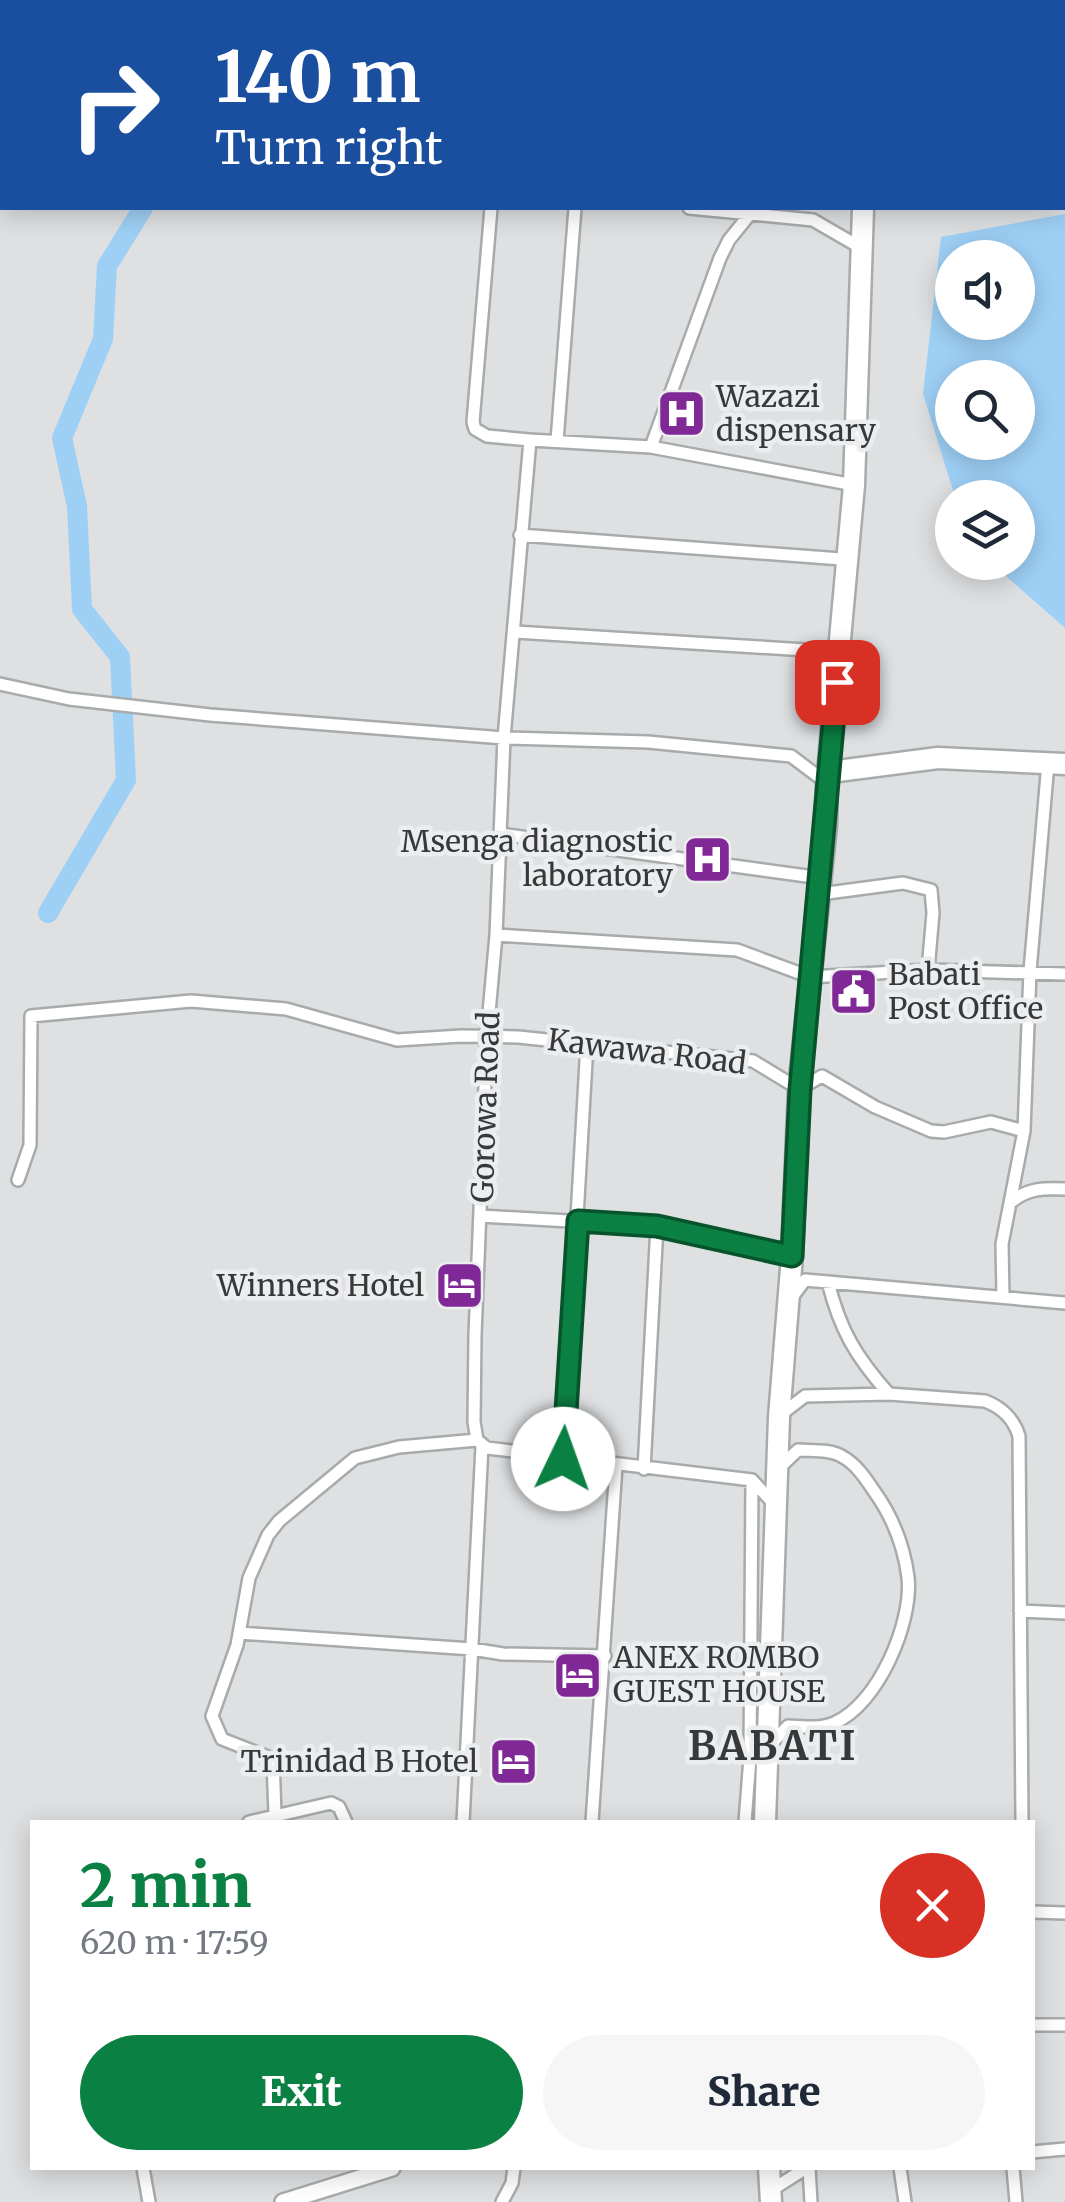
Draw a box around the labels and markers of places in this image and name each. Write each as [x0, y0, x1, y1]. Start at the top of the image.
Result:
place label: Wazazi dispensary [715, 377, 877, 449]
hospital icon: Wazazi dispensary [655, 388, 707, 440]
pin [795, 640, 880, 725]
place label: Msenga diagnostic laboratory [401, 822, 674, 894]
hospital icon: Msenga diagnostic laboratory [682, 833, 734, 885]
place label: Babati Post Office [888, 955, 1043, 1027]
public building icon: Babati Post Office [827, 966, 879, 1018]
hotel icon: Winners Hotel [433, 1260, 485, 1312]
place label: Winners Hotel [216, 1266, 424, 1304]
place label: ANEX ROMBO GUEST HOUSE [612, 1638, 825, 1710]
hotel icon: ANEX ROMBO GUEST HOUSE [552, 1649, 604, 1701]
hotel icon: Trinidad B Hotel [487, 1736, 539, 1788]
place label: Trinidad B Hotel [240, 1742, 478, 1780]

